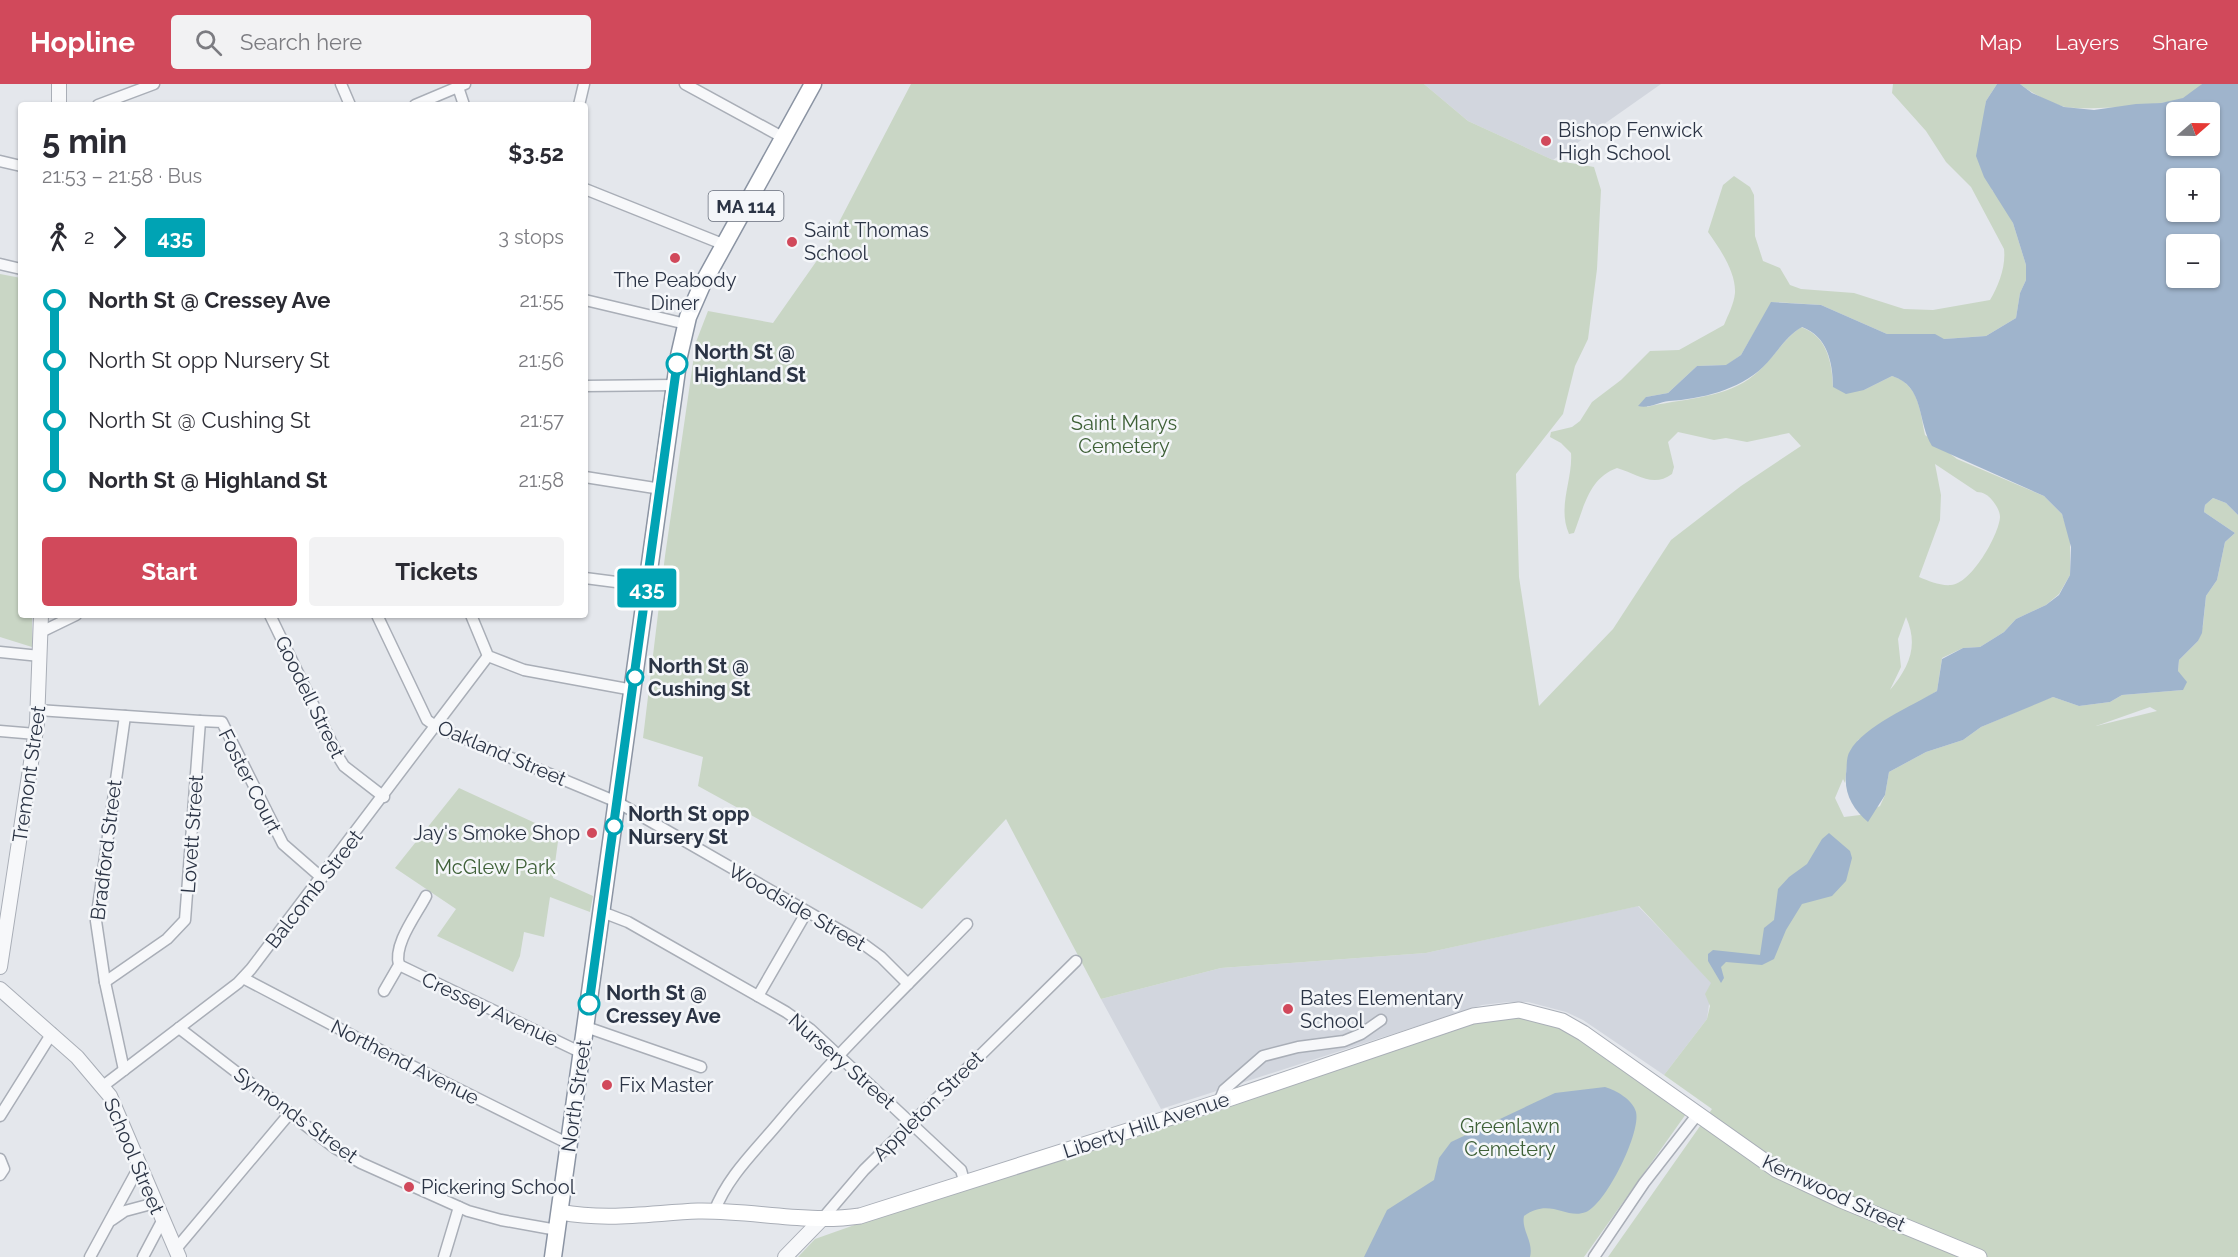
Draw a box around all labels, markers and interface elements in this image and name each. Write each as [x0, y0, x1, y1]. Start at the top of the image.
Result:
search box [171, 15, 591, 69]
text: Hopline [30, 26, 135, 59]
icon: search [192, 26, 225, 59]
text: Search here [240, 29, 362, 55]
text: Map [1979, 30, 2022, 55]
text: Layers [2055, 30, 2119, 55]
text: Share [2152, 30, 2208, 55]
north arrow [2166, 102, 2220, 156]
map controls [2166, 102, 2220, 288]
place label: Bishop Fenwick High School [1558, 118, 1703, 165]
text: 5 min [42, 122, 127, 161]
marker: Bishop Fenwick High School [1539, 134, 1553, 148]
text: $3.52 [508, 140, 564, 166]
text: 21:53 – 21:58 · Bus [42, 164, 202, 188]
button: + [2166, 168, 2220, 222]
road number: MA 114 [708, 191, 783, 221]
place label: Saint Thomas School [804, 218, 929, 265]
icon: walk [42, 221, 75, 254]
icon: forward [103, 221, 136, 254]
text: 2 [84, 225, 94, 249]
text: 435 [157, 225, 193, 250]
text: 3 stops [498, 225, 564, 249]
button: − [2166, 234, 2220, 288]
marker: Saint Thomas School [785, 235, 799, 249]
marker: The Peabody Diner [668, 251, 682, 265]
place label: The Peabody Diner [613, 268, 737, 315]
text: North St @ Cressey Ave [88, 287, 331, 313]
text: 21:55 [519, 288, 564, 312]
place label: North St @ Highland St [694, 340, 806, 387]
text: North St opp Nursery St [88, 347, 330, 373]
text: 21:56 [518, 348, 564, 372]
marker: North St @ Highland St [666, 353, 688, 375]
text: North St @ Cushing St [88, 407, 311, 433]
text: 21:57 [520, 408, 564, 432]
park label: Saint Marys Cemetery [1071, 411, 1177, 458]
text: North St @ Highland St [88, 467, 328, 493]
text: 21:58 [519, 468, 564, 492]
button: Start [42, 537, 297, 606]
button: Tickets [309, 537, 564, 606]
line badge: 435 [612, 568, 682, 608]
text: 435 [629, 576, 665, 601]
street label: Goodell Street [270, 632, 350, 762]
place label: North St @ Cushing St [648, 654, 751, 701]
marker: North St @ Cushing St [626, 668, 644, 686]
street label: Tremont Street [8, 704, 51, 844]
street label: Oakland Street [434, 715, 570, 791]
street label: Foster Court [213, 725, 287, 837]
street label: Lovett Street [176, 774, 208, 894]
street label: Bradford Street [85, 778, 127, 922]
place label: North St opp Nursery St [628, 802, 750, 849]
marker: North St opp Nursery St [605, 817, 623, 835]
place label: Jay's Smoke Shop [413, 821, 580, 845]
street label: Balcomb Street [260, 825, 368, 953]
marker: Jay's Smoke Shop [585, 826, 599, 840]
park label: McGlew Park [434, 855, 556, 879]
street label: Woodside Street [724, 858, 870, 956]
street label: Cressey Avenue [418, 967, 562, 1051]
place label: North St @ Cressey Ave [606, 981, 721, 1028]
place label: Bates Elementary School [1300, 986, 1464, 1033]
marker: North St @ Cressey Ave [578, 993, 600, 1015]
marker: Bates Elementary School [1281, 1002, 1295, 1016]
street label: Nursery Street [784, 1008, 901, 1114]
street label: Northend Avenue [327, 1014, 483, 1110]
street label: North Street [556, 1038, 596, 1154]
street label: Appleton Street [868, 1046, 988, 1166]
street label: Symonds Street [229, 1062, 363, 1168]
place label: Fix Master [619, 1073, 714, 1097]
marker: Fix Master [600, 1078, 614, 1092]
street label: Liberty Hill Avenue [1060, 1087, 1232, 1163]
street label: School Street [99, 1094, 169, 1218]
park label: Greenlawn Cemetery [1460, 1114, 1560, 1161]
street label: Kernwood Street [1759, 1149, 1910, 1237]
place label: Pickering School [421, 1175, 576, 1199]
marker: Pickering School [402, 1180, 416, 1194]

